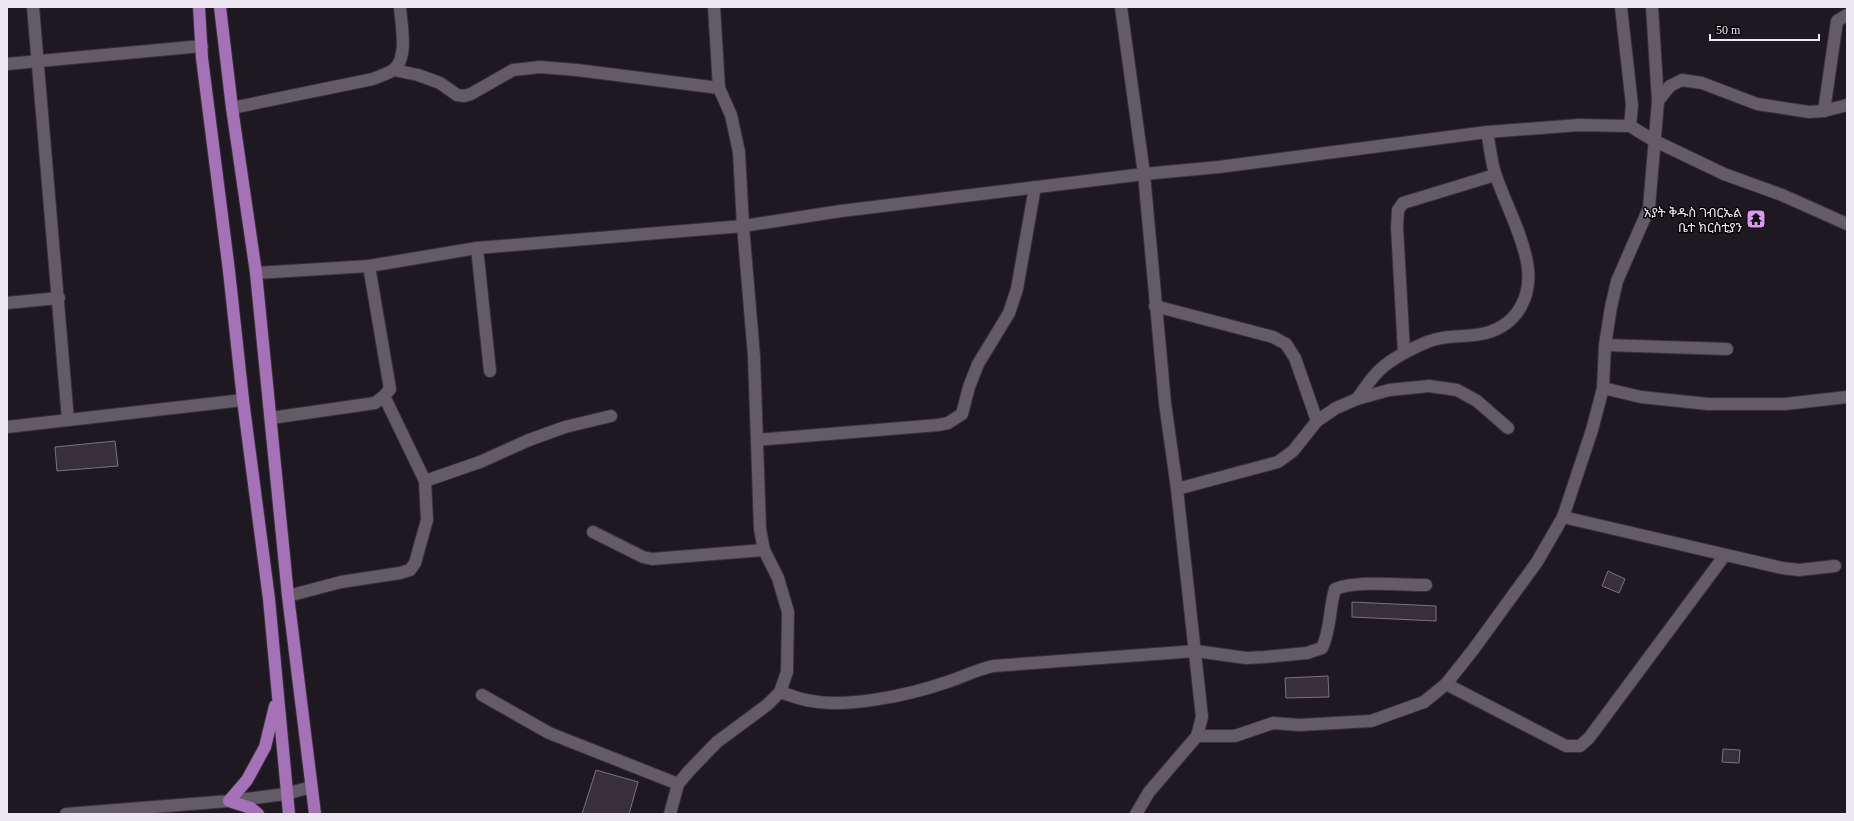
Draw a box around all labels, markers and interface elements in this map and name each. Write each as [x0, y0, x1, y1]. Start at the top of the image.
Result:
scale bar [1710, 16, 1819, 42]
text: 50 m [1716, 23, 1741, 37]
place label: አያት ቅዱስ ገብርኤል ቤተ ክርስቲያን [1644, 205, 1743, 235]
temple icon: አያት ቅዱስ ገብርኤል ቤተ ክርስቲያን [1745, 208, 1767, 230]

